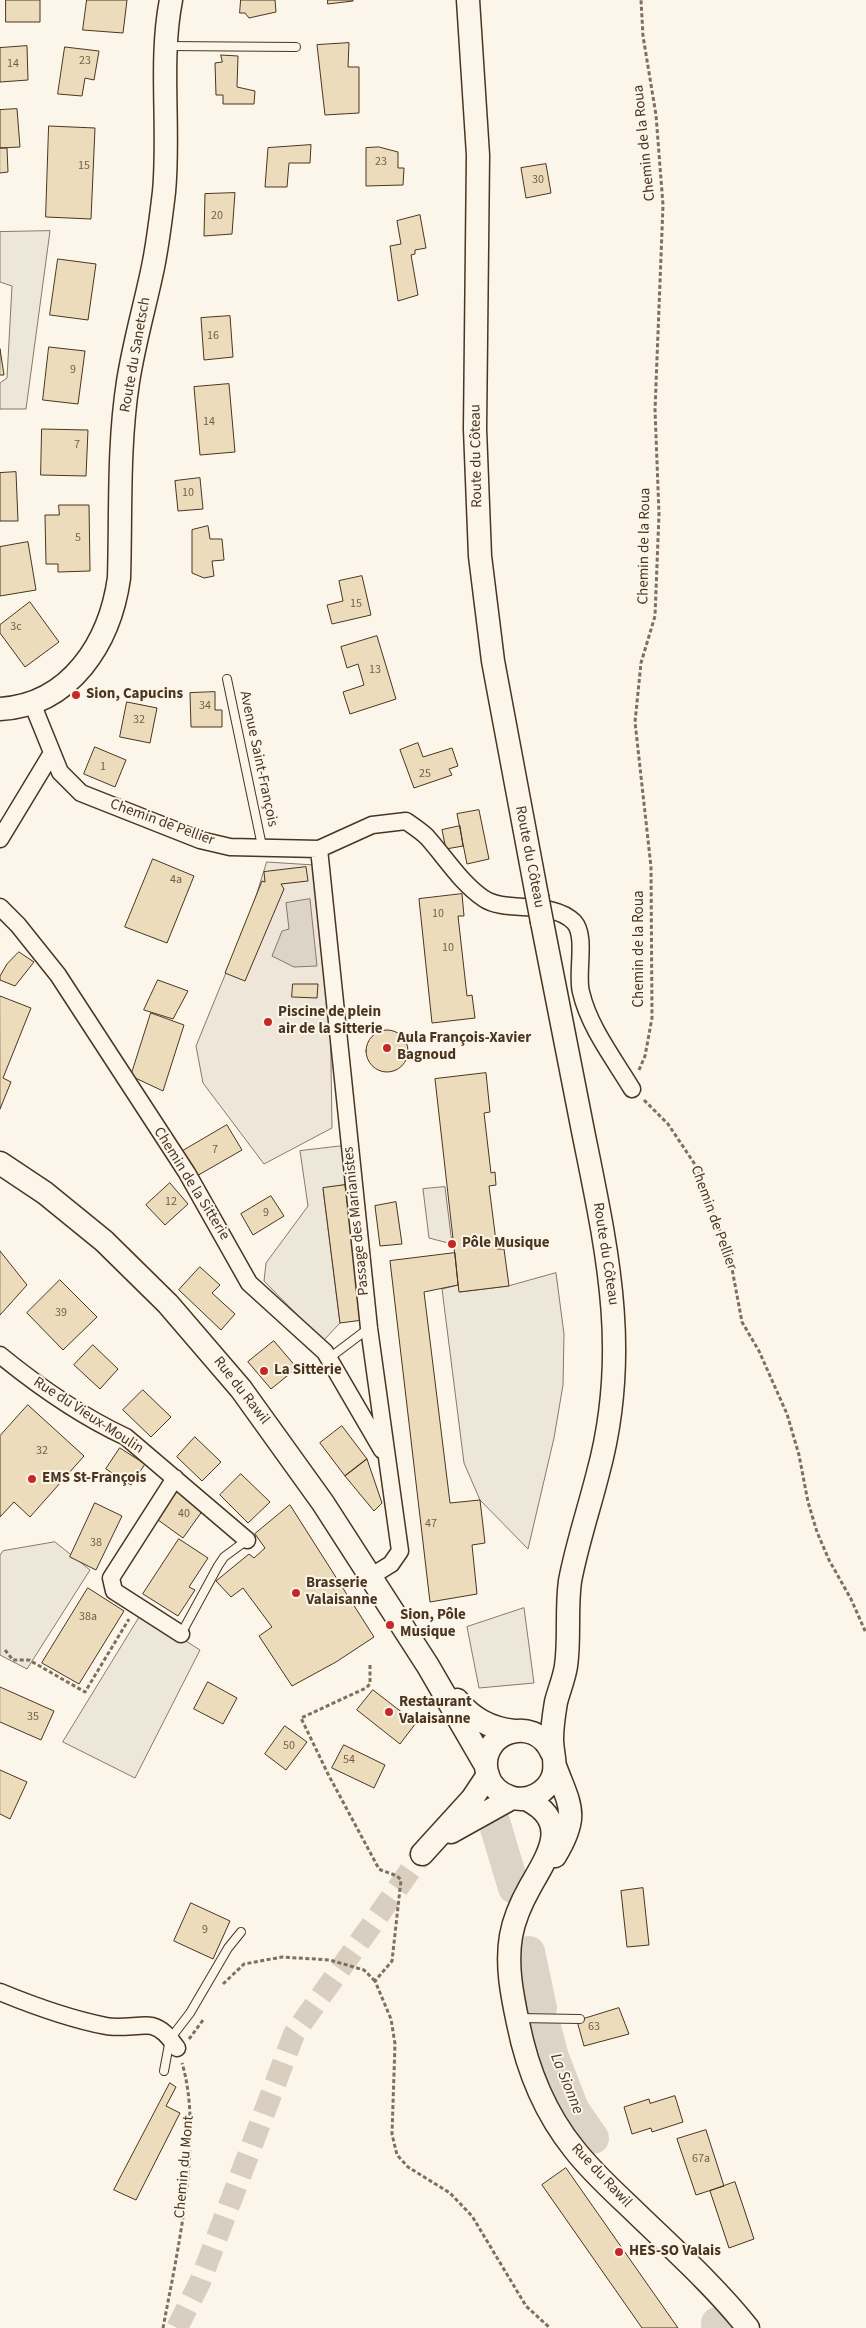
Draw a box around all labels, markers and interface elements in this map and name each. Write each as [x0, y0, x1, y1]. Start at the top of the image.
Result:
house number: 23 [79, 54, 91, 68]
house number: 14 [7, 57, 19, 71]
street label: Chemin de la Roua [630, 84, 660, 202]
house number: 23 [375, 155, 387, 169]
house number: 15 [78, 159, 90, 173]
house number: 30 [532, 173, 544, 187]
house number: 20 [211, 209, 223, 223]
street label: Route du Sanetsch [117, 296, 155, 414]
house number: 16 [207, 329, 219, 343]
house number: 9 [70, 363, 76, 377]
street label: Route du Côteau [467, 404, 487, 508]
house number: 14 [203, 415, 215, 429]
house number: 7 [74, 438, 80, 452]
house number: 10 [182, 486, 194, 500]
street label: Chemin de la Roua [635, 487, 655, 605]
house number: 5 [75, 531, 81, 545]
house number: 15 [350, 597, 362, 611]
house number: 3c [10, 620, 22, 634]
house number: 13 [369, 663, 381, 677]
place label: Sion, Capucins [86, 686, 183, 704]
marker: Sion, Capucins [70, 689, 82, 701]
street label: Avenue Saint-François [235, 689, 281, 829]
house number: 34 [199, 699, 211, 713]
house number: 32 [133, 713, 145, 727]
house number: 1 [100, 760, 106, 774]
house number: 25 [419, 767, 431, 781]
street label: Chemin de Pellier [107, 796, 217, 850]
street label: Route du Côteau [510, 804, 548, 910]
house number: 4a [170, 873, 182, 887]
street label: Chemin de la Roua [631, 891, 649, 1007]
house number: 10 [432, 907, 444, 921]
house number: 10 [442, 941, 454, 955]
place label: Piscine de plein air de la Sitterie [278, 1004, 383, 1039]
marker: Piscine de plein air de la Sitterie [262, 1016, 274, 1028]
place label: Aula François-Xavier Bagnoud [397, 1030, 531, 1065]
marker: Aula François-Xavier Bagnoud [381, 1042, 393, 1054]
street label: Chemin de la Sitterie [149, 1124, 233, 1244]
house number: 7 [212, 1143, 218, 1157]
street label: Passage des Marianistes [340, 1146, 374, 1296]
street label: Chemin de Pellier [686, 1163, 740, 1273]
house number: 12 [165, 1195, 177, 1209]
street label: Route du Côteau [588, 1201, 622, 1307]
house number: 9 [263, 1206, 269, 1220]
place label: Pôle Musique [462, 1235, 550, 1253]
marker: Pôle Musique [446, 1238, 458, 1250]
house number: 39 [55, 1306, 67, 1320]
street label: Rue du Rawil [209, 1354, 273, 1428]
place label: La Sitterie [274, 1362, 342, 1380]
marker: La Sitterie [258, 1365, 270, 1377]
street label: Rue du Vieux-Moulin [30, 1374, 146, 1458]
house number: 32 [36, 1444, 48, 1458]
place label: EMS St-François [42, 1470, 146, 1488]
marker: EMS St-François [26, 1473, 38, 1485]
house number: 40 [178, 1507, 190, 1521]
house number: 47 [425, 1517, 437, 1531]
house number: 38 [90, 1536, 102, 1550]
place label: Brasserie Valaisanne [306, 1575, 378, 1610]
marker: Brasserie Valaisanne [290, 1587, 302, 1599]
place label: Sion, Pôle Musique [400, 1607, 466, 1642]
house number: 38a [79, 1610, 97, 1624]
marker: Sion, Pôle Musique [384, 1619, 396, 1631]
place label: Restaurant Valaisanne [399, 1694, 472, 1729]
marker: Restaurant Valaisanne [383, 1706, 395, 1718]
house number: 35 [27, 1710, 39, 1724]
house number: 50 [283, 1739, 295, 1753]
house number: 54 [343, 1753, 355, 1767]
house number: 9 [202, 1923, 208, 1937]
house number: 63 [588, 2020, 600, 2034]
water label: La Sionne [545, 2051, 587, 2117]
street label: Chemin du Mont [172, 2115, 198, 2219]
street label: Rue du Rawil [567, 2140, 635, 2212]
house number: 67a [692, 2152, 710, 2166]
place label: HES-SO Valais [629, 2243, 721, 2261]
marker: HES-SO Valais [613, 2246, 625, 2258]

